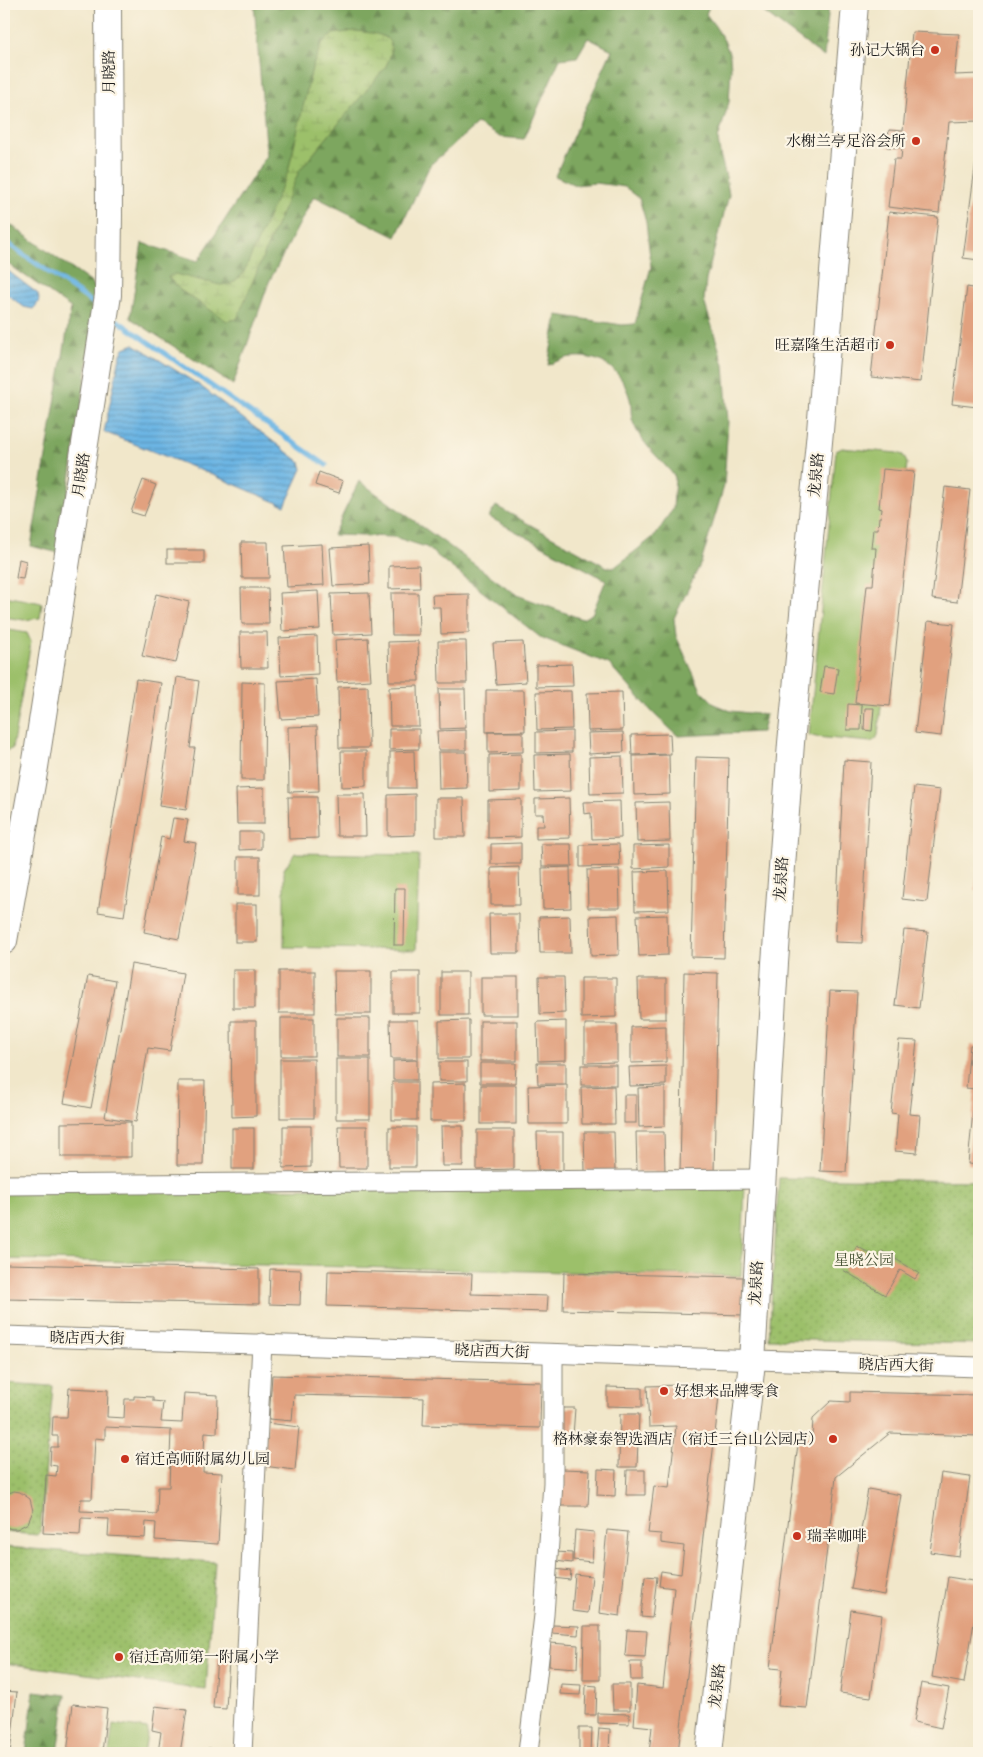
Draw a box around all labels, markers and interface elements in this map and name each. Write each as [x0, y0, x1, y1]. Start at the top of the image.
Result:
place label: 孙记大锅台 [850, 41, 925, 59]
marker: 孙记大锅台 [929, 44, 941, 56]
street label: 月晓路 [100, 49, 118, 95]
place label: 水榭兰亭足浴会所 [786, 132, 906, 150]
marker: 水榭兰亭足浴会所 [910, 135, 922, 147]
place label: 旺嘉隆生活超市 [775, 336, 880, 354]
marker: 旺嘉隆生活超市 [884, 339, 896, 351]
street label: 月晓路 [69, 451, 93, 499]
street label: 龙泉路 [805, 452, 827, 498]
street label: 龙泉路 [770, 856, 792, 902]
park label: 星晓公园 [834, 1251, 894, 1269]
street label: 龙泉路 [746, 1260, 766, 1306]
street label: 晓店西大街 [49, 1328, 125, 1348]
street label: 晓店西大街 [454, 1341, 530, 1361]
street label: 晓店西大街 [858, 1355, 934, 1375]
place label: 好想来品牌零食 [674, 1382, 779, 1400]
marker: 好想来品牌零食 [658, 1385, 670, 1397]
place label: 格林豪泰智选酒店（宿迁三台山公园店） [553, 1430, 823, 1448]
marker: 格林豪泰智选酒店（宿迁三台山公园店） [827, 1433, 839, 1445]
place label: 宿迁高师附属幼儿园 [135, 1450, 270, 1468]
marker: 宿迁高师附属幼儿园 [119, 1453, 131, 1465]
place label: 瑞幸咖啡 [807, 1527, 867, 1545]
marker: 瑞幸咖啡 [791, 1530, 803, 1542]
place label: 宿迁高师第一附属小学 [129, 1648, 279, 1666]
marker: 宿迁高师第一附属小学 [113, 1651, 125, 1663]
street label: 龙泉路 [706, 1663, 728, 1709]

